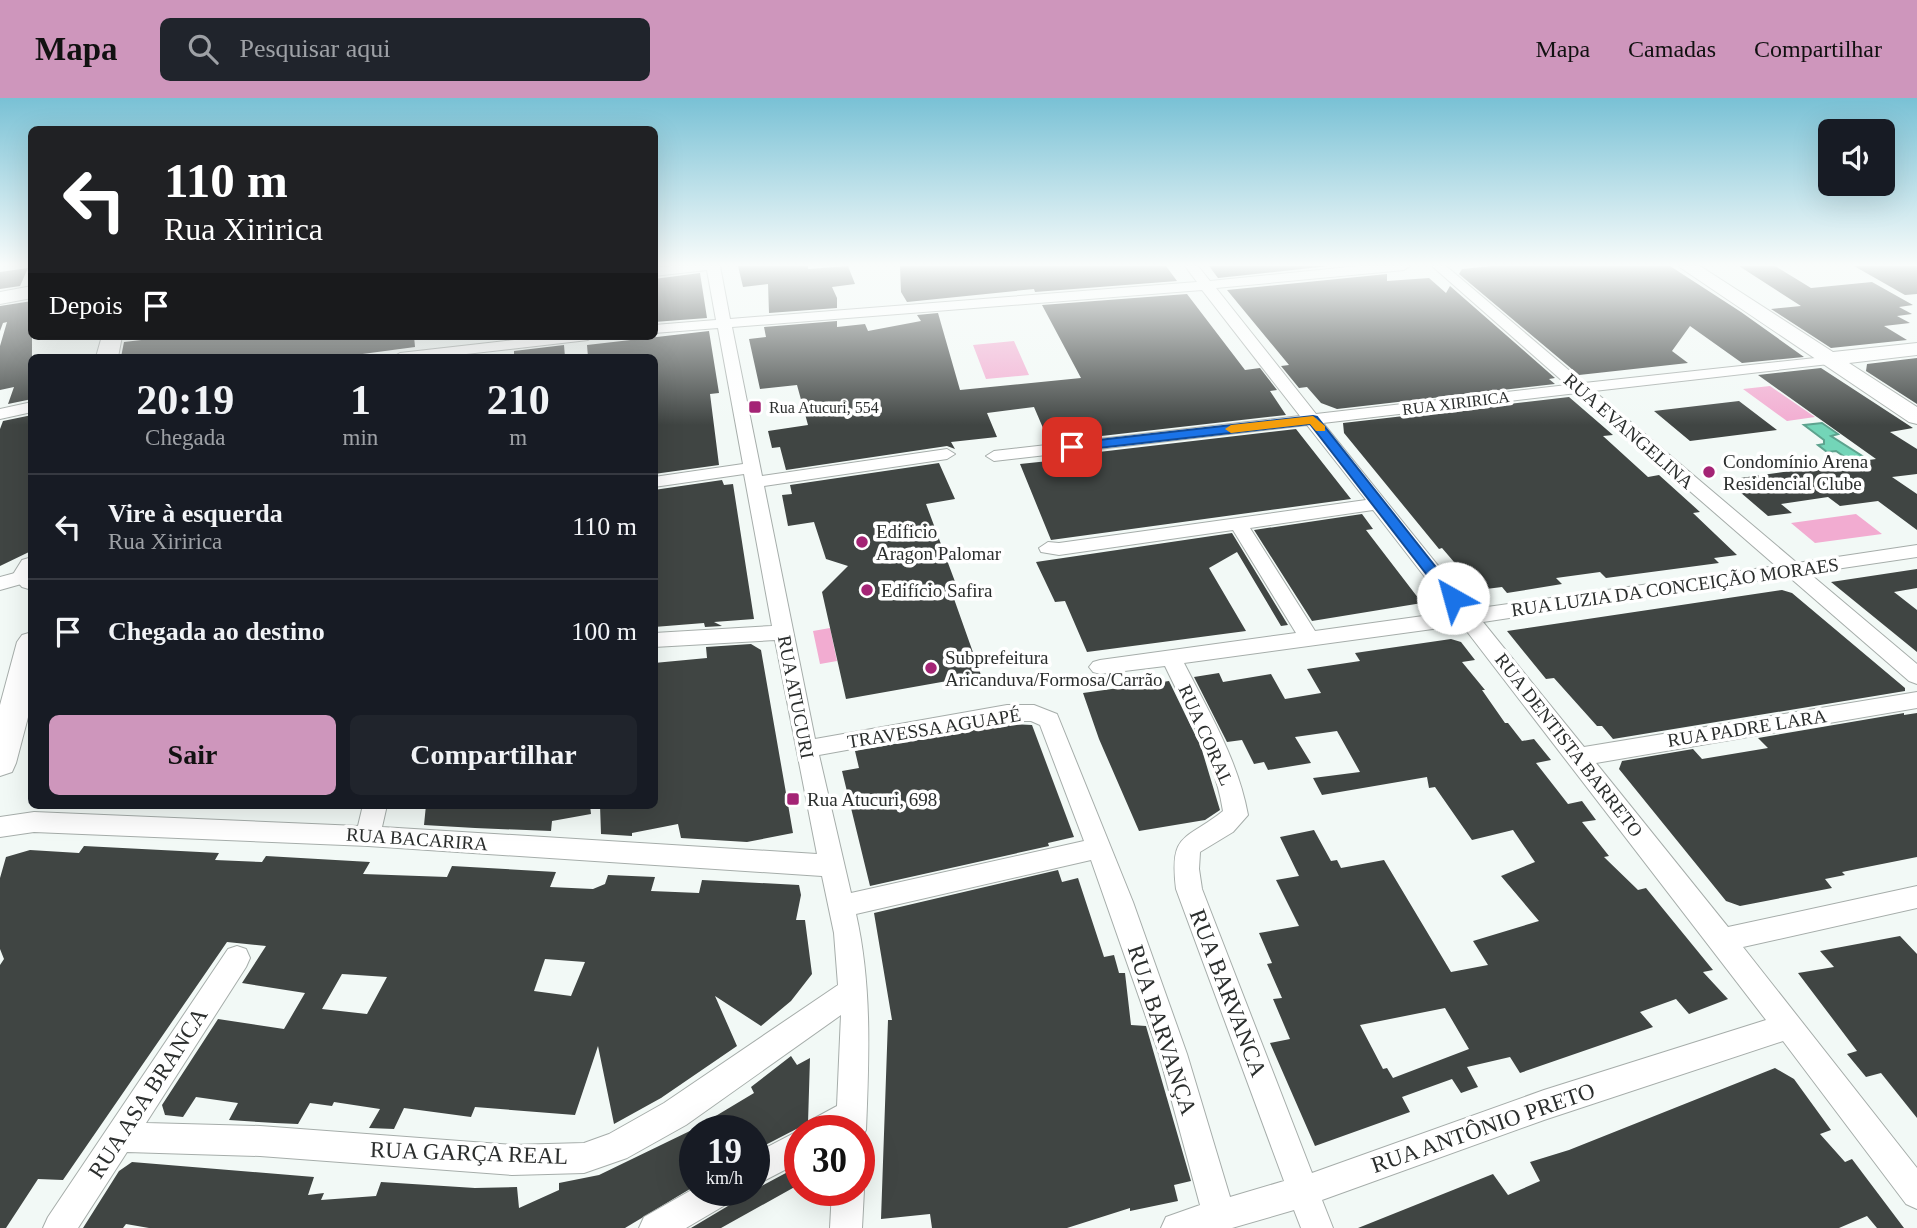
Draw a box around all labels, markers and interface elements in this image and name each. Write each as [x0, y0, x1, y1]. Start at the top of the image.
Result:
search box [160, 18, 650, 81]
icon: search [184, 30, 222, 68]
text: Mapa [35, 31, 118, 67]
text: Pesquisar aqui [240, 34, 390, 63]
text: Mapa [1535, 36, 1590, 62]
text: Camadas [1628, 36, 1716, 62]
text: Compartilhar [1754, 36, 1882, 62]
map controls [1818, 119, 1895, 196]
button: sound [1818, 119, 1895, 196]
text: 110 m [164, 153, 288, 208]
icon: left [49, 154, 140, 245]
text: Rua Xiririca [164, 211, 323, 247]
icon: arrive [137, 287, 175, 325]
text: Depois [49, 291, 123, 320]
street label: RUA EVANGELINA [1560, 369, 1698, 493]
text: 20:19 [136, 377, 234, 423]
text: 1 [350, 377, 371, 423]
text: 210 [487, 377, 550, 423]
street label: RUA XIRIRICA [1401, 388, 1511, 418]
marker: Rua Atucuri, 554 [747, 399, 763, 415]
place label: Rua Atucuri, 554 [769, 399, 879, 416]
pin [1042, 417, 1102, 477]
text: Chegada [145, 425, 226, 450]
text: min [343, 425, 378, 450]
text: m [509, 425, 527, 450]
icon: arrive [1053, 428, 1091, 466]
place label: Condomínio Arena Residencial Clube [1723, 451, 1869, 494]
marker: Condomínio Arena Residencial Clube [1701, 464, 1717, 480]
text: Vire à esquerda [108, 499, 283, 528]
icon: left [49, 508, 87, 546]
text: 110 m [572, 512, 637, 541]
place label: Edificio Aragon Palomar [876, 521, 1002, 564]
text: Rua Xiririca [108, 529, 222, 554]
marker: Edificio Aragon Palomar [854, 534, 870, 550]
street label: RUA LUZIA DA CONCEIÇÃO MORAES [1510, 554, 1840, 620]
position arrow [1416, 561, 1490, 635]
place label: Edifício Safira [881, 580, 993, 601]
marker: Edifício Safira [859, 582, 875, 598]
icon: arrive [49, 613, 87, 651]
text: Chegada ao destino [108, 617, 325, 646]
text: 100 m [571, 617, 637, 646]
street label: RUA ATUCURI [774, 634, 818, 760]
place label: Subprefeitura Aricanduva/Formosa/Carrão [945, 647, 1162, 690]
street label: RUA DENTISTA BARRETO [1491, 649, 1647, 841]
marker: Subprefeitura Aricanduva/Formosa/Carrão [923, 660, 939, 676]
street label: RUA CORAL [1174, 681, 1238, 789]
street label: TRAVESSA AGUAPÉ [846, 704, 1022, 752]
street label: RUA PADRE LARA [1666, 705, 1828, 751]
button: Sair [49, 715, 336, 795]
button: Compartilhar [350, 715, 637, 795]
place label: Rua Atucuri, 698 [807, 789, 937, 810]
marker: Rua Atucuri, 698 [785, 791, 801, 807]
street label: RUA BACARIRA [345, 824, 489, 854]
street label: RUA BARVANCA [1185, 906, 1272, 1081]
street label: RUA BARVANÇA [1123, 942, 1201, 1119]
street label: RUA ASA BRANCA [84, 1003, 213, 1183]
street label: RUA ANTÔNIO PRETO [1368, 1077, 1598, 1178]
speed limit sign: 30 [784, 1115, 875, 1206]
text: 19 [707, 1132, 742, 1171]
street label: RUA GARÇA REAL [370, 1137, 568, 1169]
text: km/h [706, 1168, 743, 1188]

